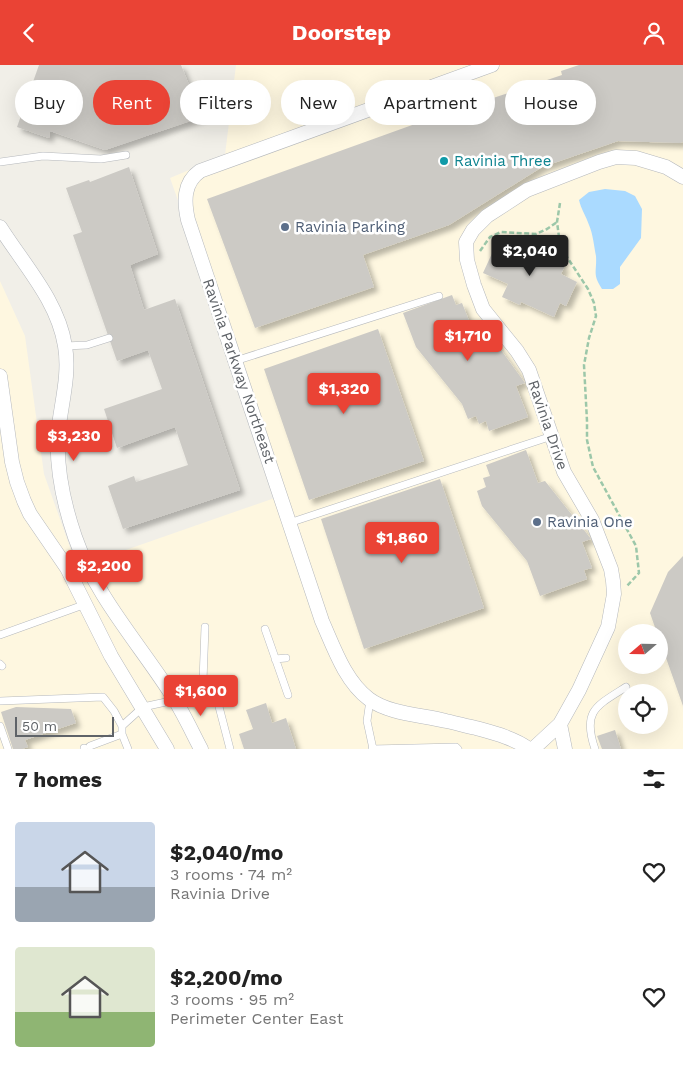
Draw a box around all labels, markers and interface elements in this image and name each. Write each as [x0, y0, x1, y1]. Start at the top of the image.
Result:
icon: back [15, 19, 43, 47]
icon: person [640, 19, 668, 47]
text: Doorstep [292, 20, 391, 45]
chip: Buy [15, 80, 83, 125]
chip: Rent [93, 80, 170, 125]
chip: Filters [180, 80, 271, 125]
chip: New [281, 80, 355, 125]
chip: Apartment [365, 80, 495, 125]
chip: House [505, 80, 596, 125]
place label: Ravinia Three [454, 152, 551, 170]
marker: Ravinia Three [438, 155, 450, 167]
place label: Ravinia Parking [295, 218, 405, 236]
marker: Ravinia Parking [279, 221, 291, 233]
pin: $2,040 [489, 235, 571, 277]
text: $2,040 [502, 241, 558, 260]
street label: Ravinia Parkway Northeast [199, 276, 279, 466]
pin: $1,710 [427, 319, 509, 362]
text: $1,710 [445, 326, 491, 345]
pin: $1,320 [303, 373, 385, 415]
street label: Ravinia Drive [524, 378, 572, 472]
text: $1,320 [318, 379, 370, 398]
pin: $3,230 [33, 419, 115, 462]
text: $3,230 [47, 426, 101, 445]
place label: Ravinia One [547, 513, 633, 531]
marker: Ravinia One [531, 516, 543, 528]
pin: $1,860 [361, 521, 443, 564]
text: $1,860 [376, 528, 428, 547]
pin: $2,200 [63, 549, 145, 592]
text: $2,200 [77, 556, 131, 575]
north arrow [618, 624, 668, 674]
map controls [618, 624, 668, 734]
pin: $1,600 [160, 675, 242, 717]
text: $1,600 [175, 681, 227, 700]
button: locate [618, 684, 668, 734]
scale bar [15, 714, 114, 737]
text: 50 m [22, 718, 57, 734]
icon: filters [640, 765, 668, 793]
text: 7 homes [15, 767, 102, 792]
text: $2,040/mo [170, 840, 283, 865]
icon: home [55, 842, 115, 902]
icon: heart [640, 858, 668, 886]
text: 3 rooms · 74 m² [170, 865, 292, 884]
text: Ravinia Drive [170, 884, 270, 903]
text: $2,200/mo [170, 965, 283, 990]
icon: home [55, 967, 115, 1027]
icon: heart [640, 983, 668, 1011]
text: 3 rooms · 95 m² [170, 990, 294, 1009]
text: Perimeter Center East [170, 1009, 343, 1028]

